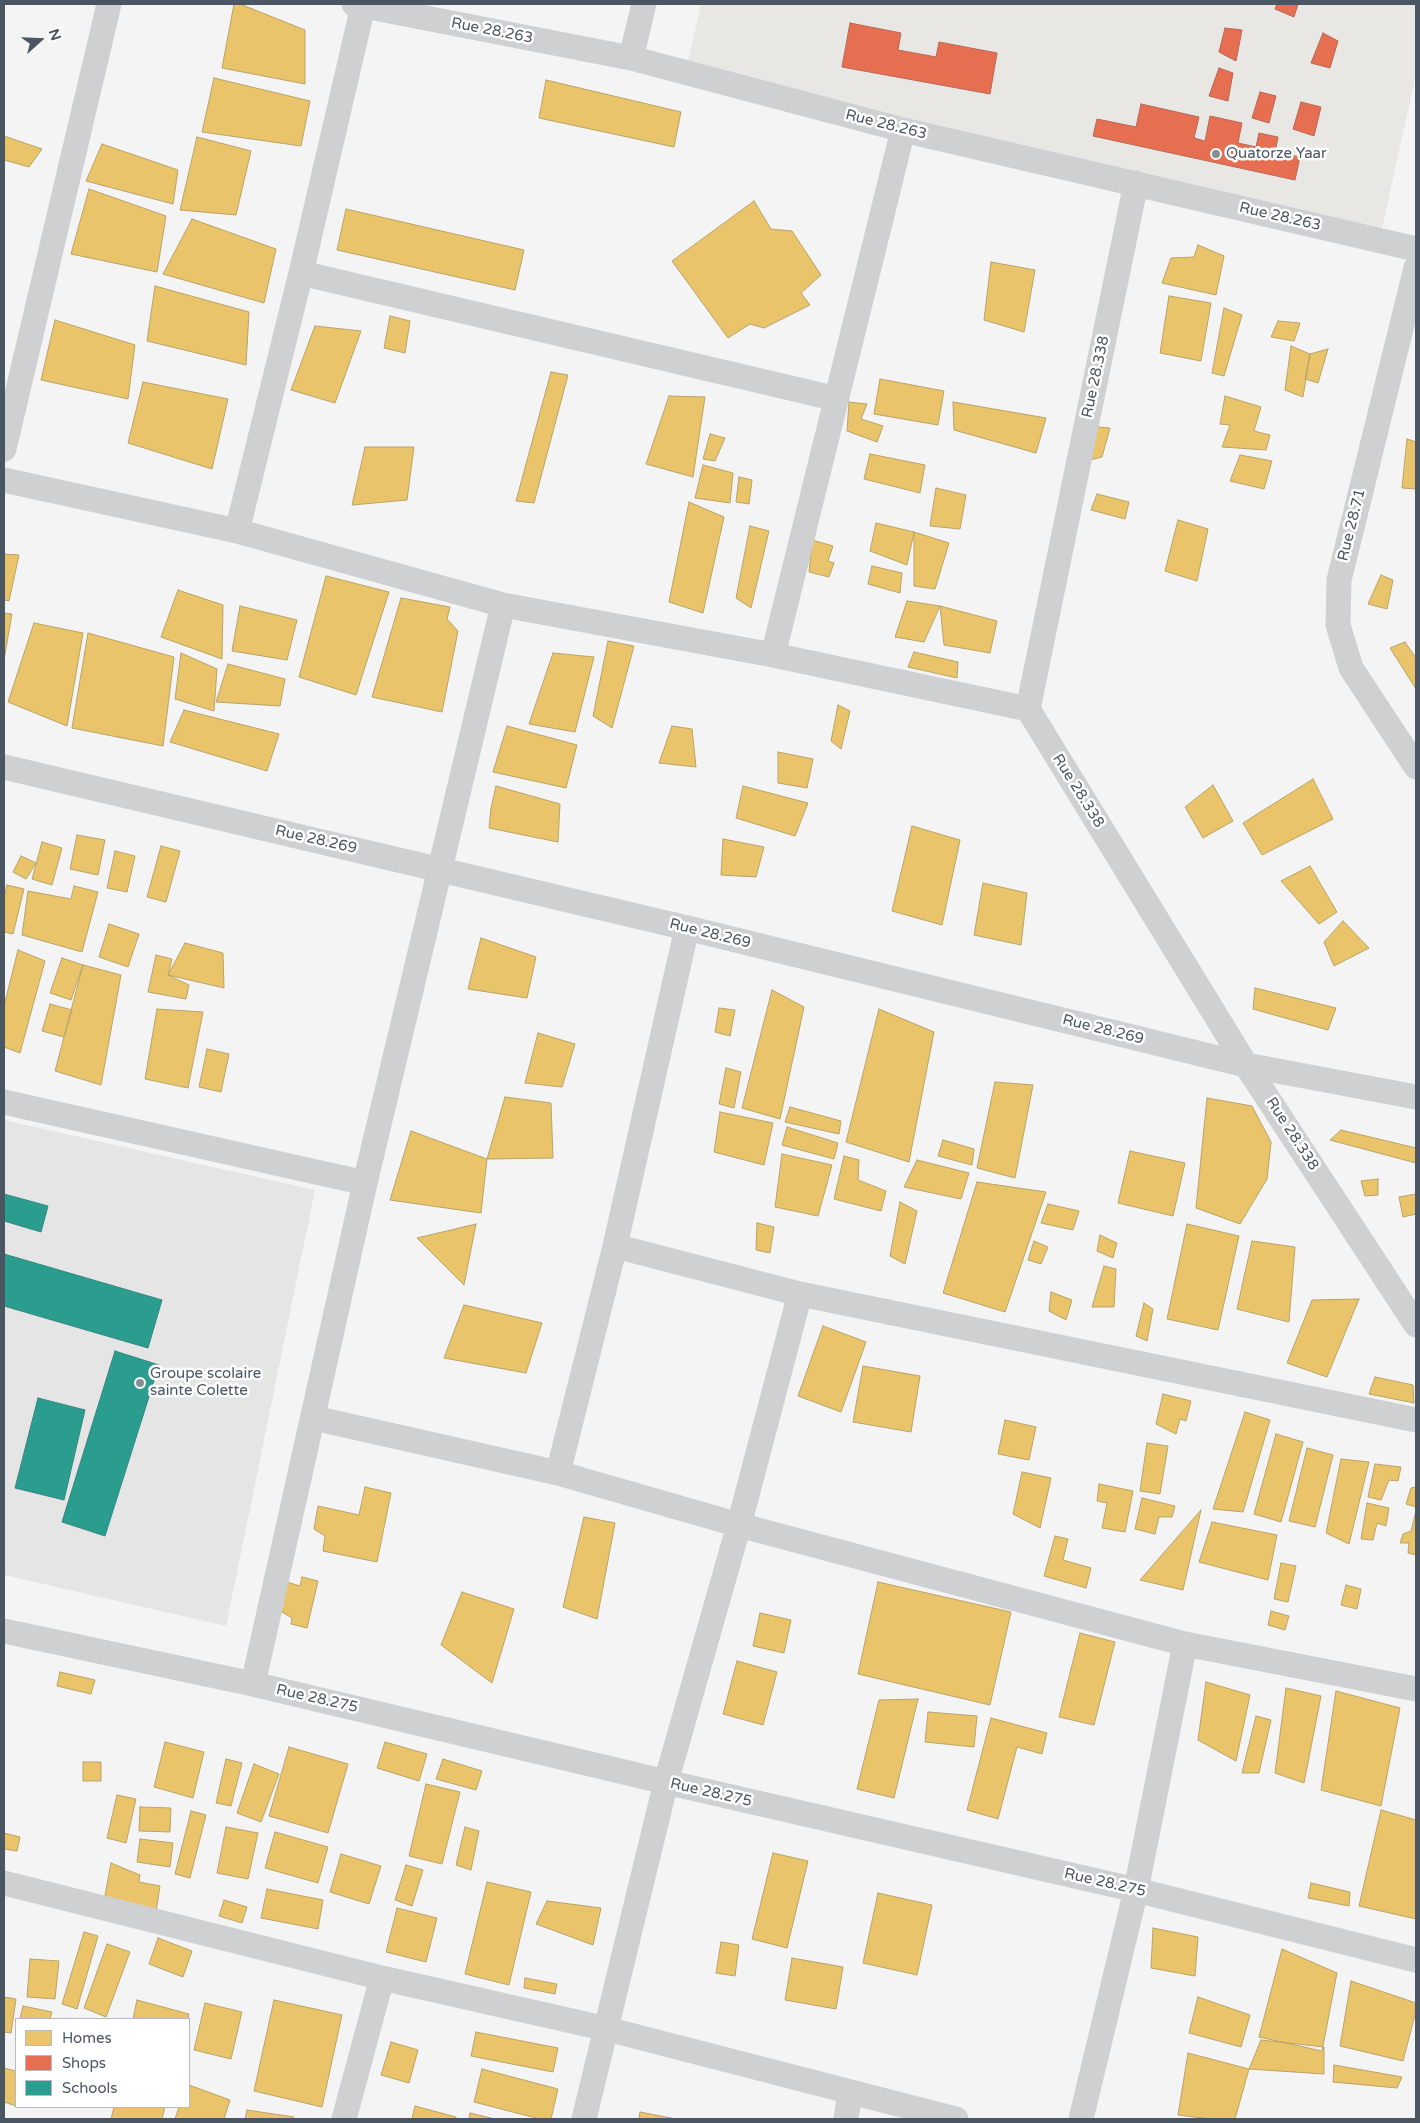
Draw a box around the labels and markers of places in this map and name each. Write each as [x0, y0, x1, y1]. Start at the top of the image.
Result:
place label: Quatorze Yaar [1226, 145, 1327, 163]
marker: Quatorze Yaar [1210, 148, 1222, 160]
place label: Groupe scolaire sainte Colette [150, 1365, 261, 1400]
marker: Groupe scolaire sainte Colette [134, 1377, 146, 1389]

